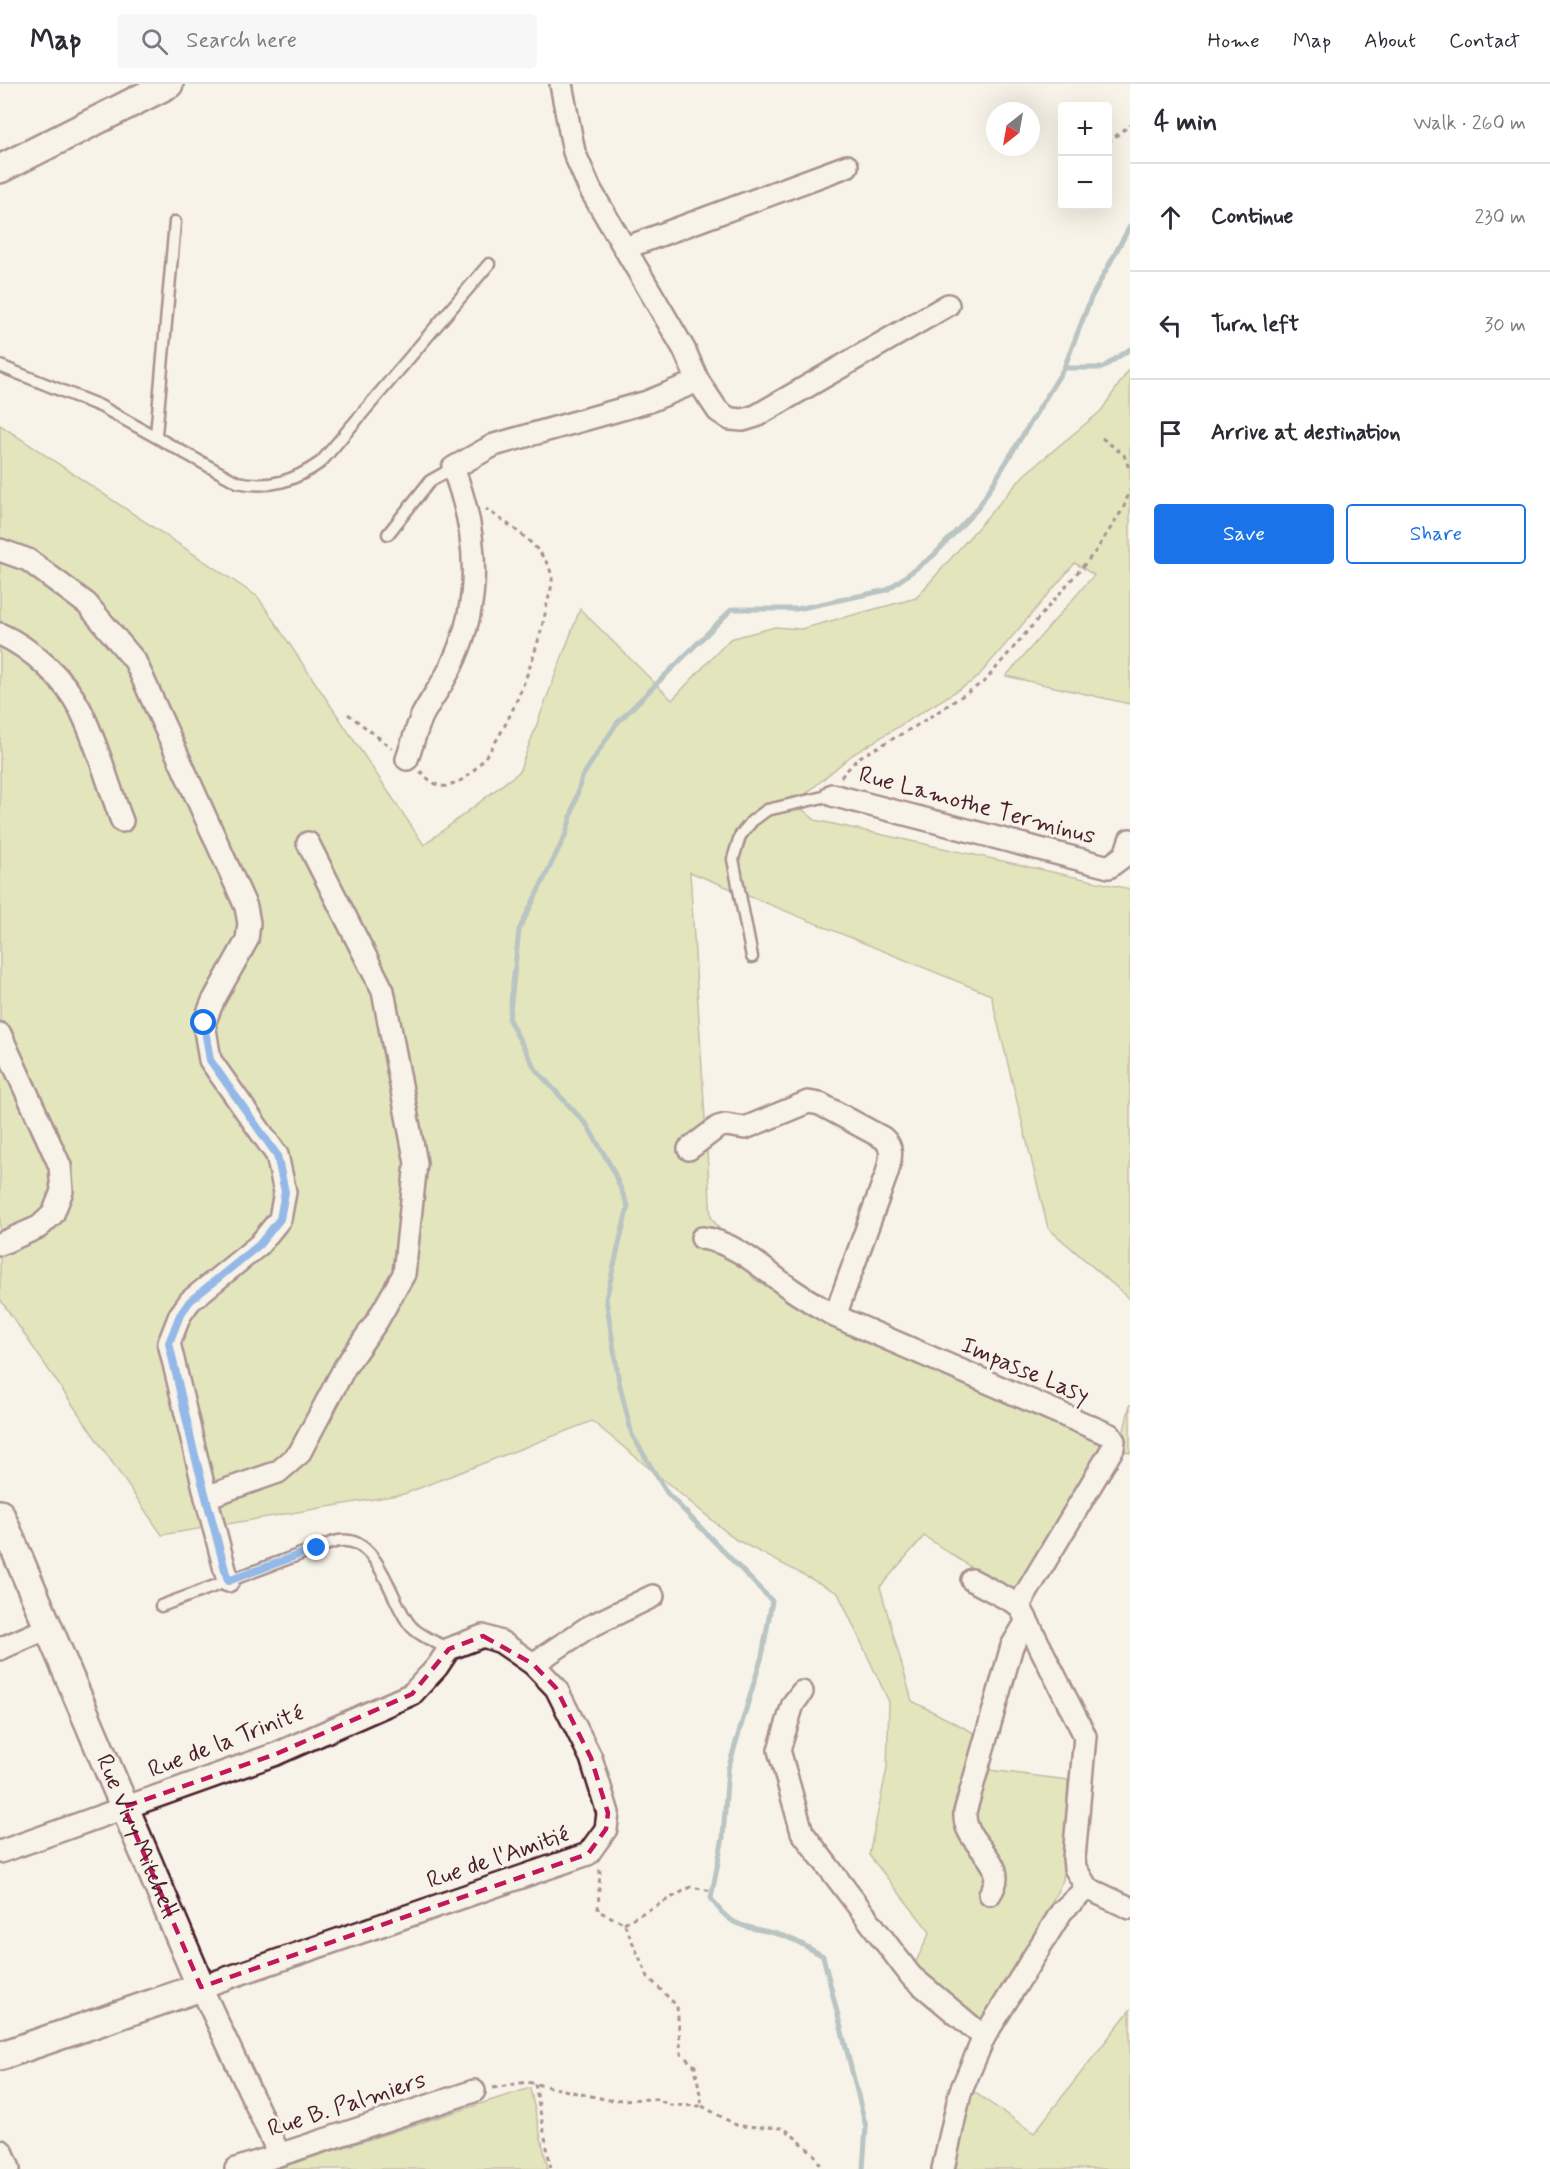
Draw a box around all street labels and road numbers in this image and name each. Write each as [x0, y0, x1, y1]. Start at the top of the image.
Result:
street label: Rue Lamothe Terminus [856, 760, 1099, 853]
street label: Impasse Lasy [956, 1330, 1094, 1412]
street label: Rue de la Trinité [144, 1698, 309, 1786]
street label: Rue Vivy Mitchell [88, 1749, 185, 1923]
street label: Rue de l'Amitié [423, 1819, 574, 1897]
street label: Rue B. Palmiers [264, 2065, 430, 2145]

